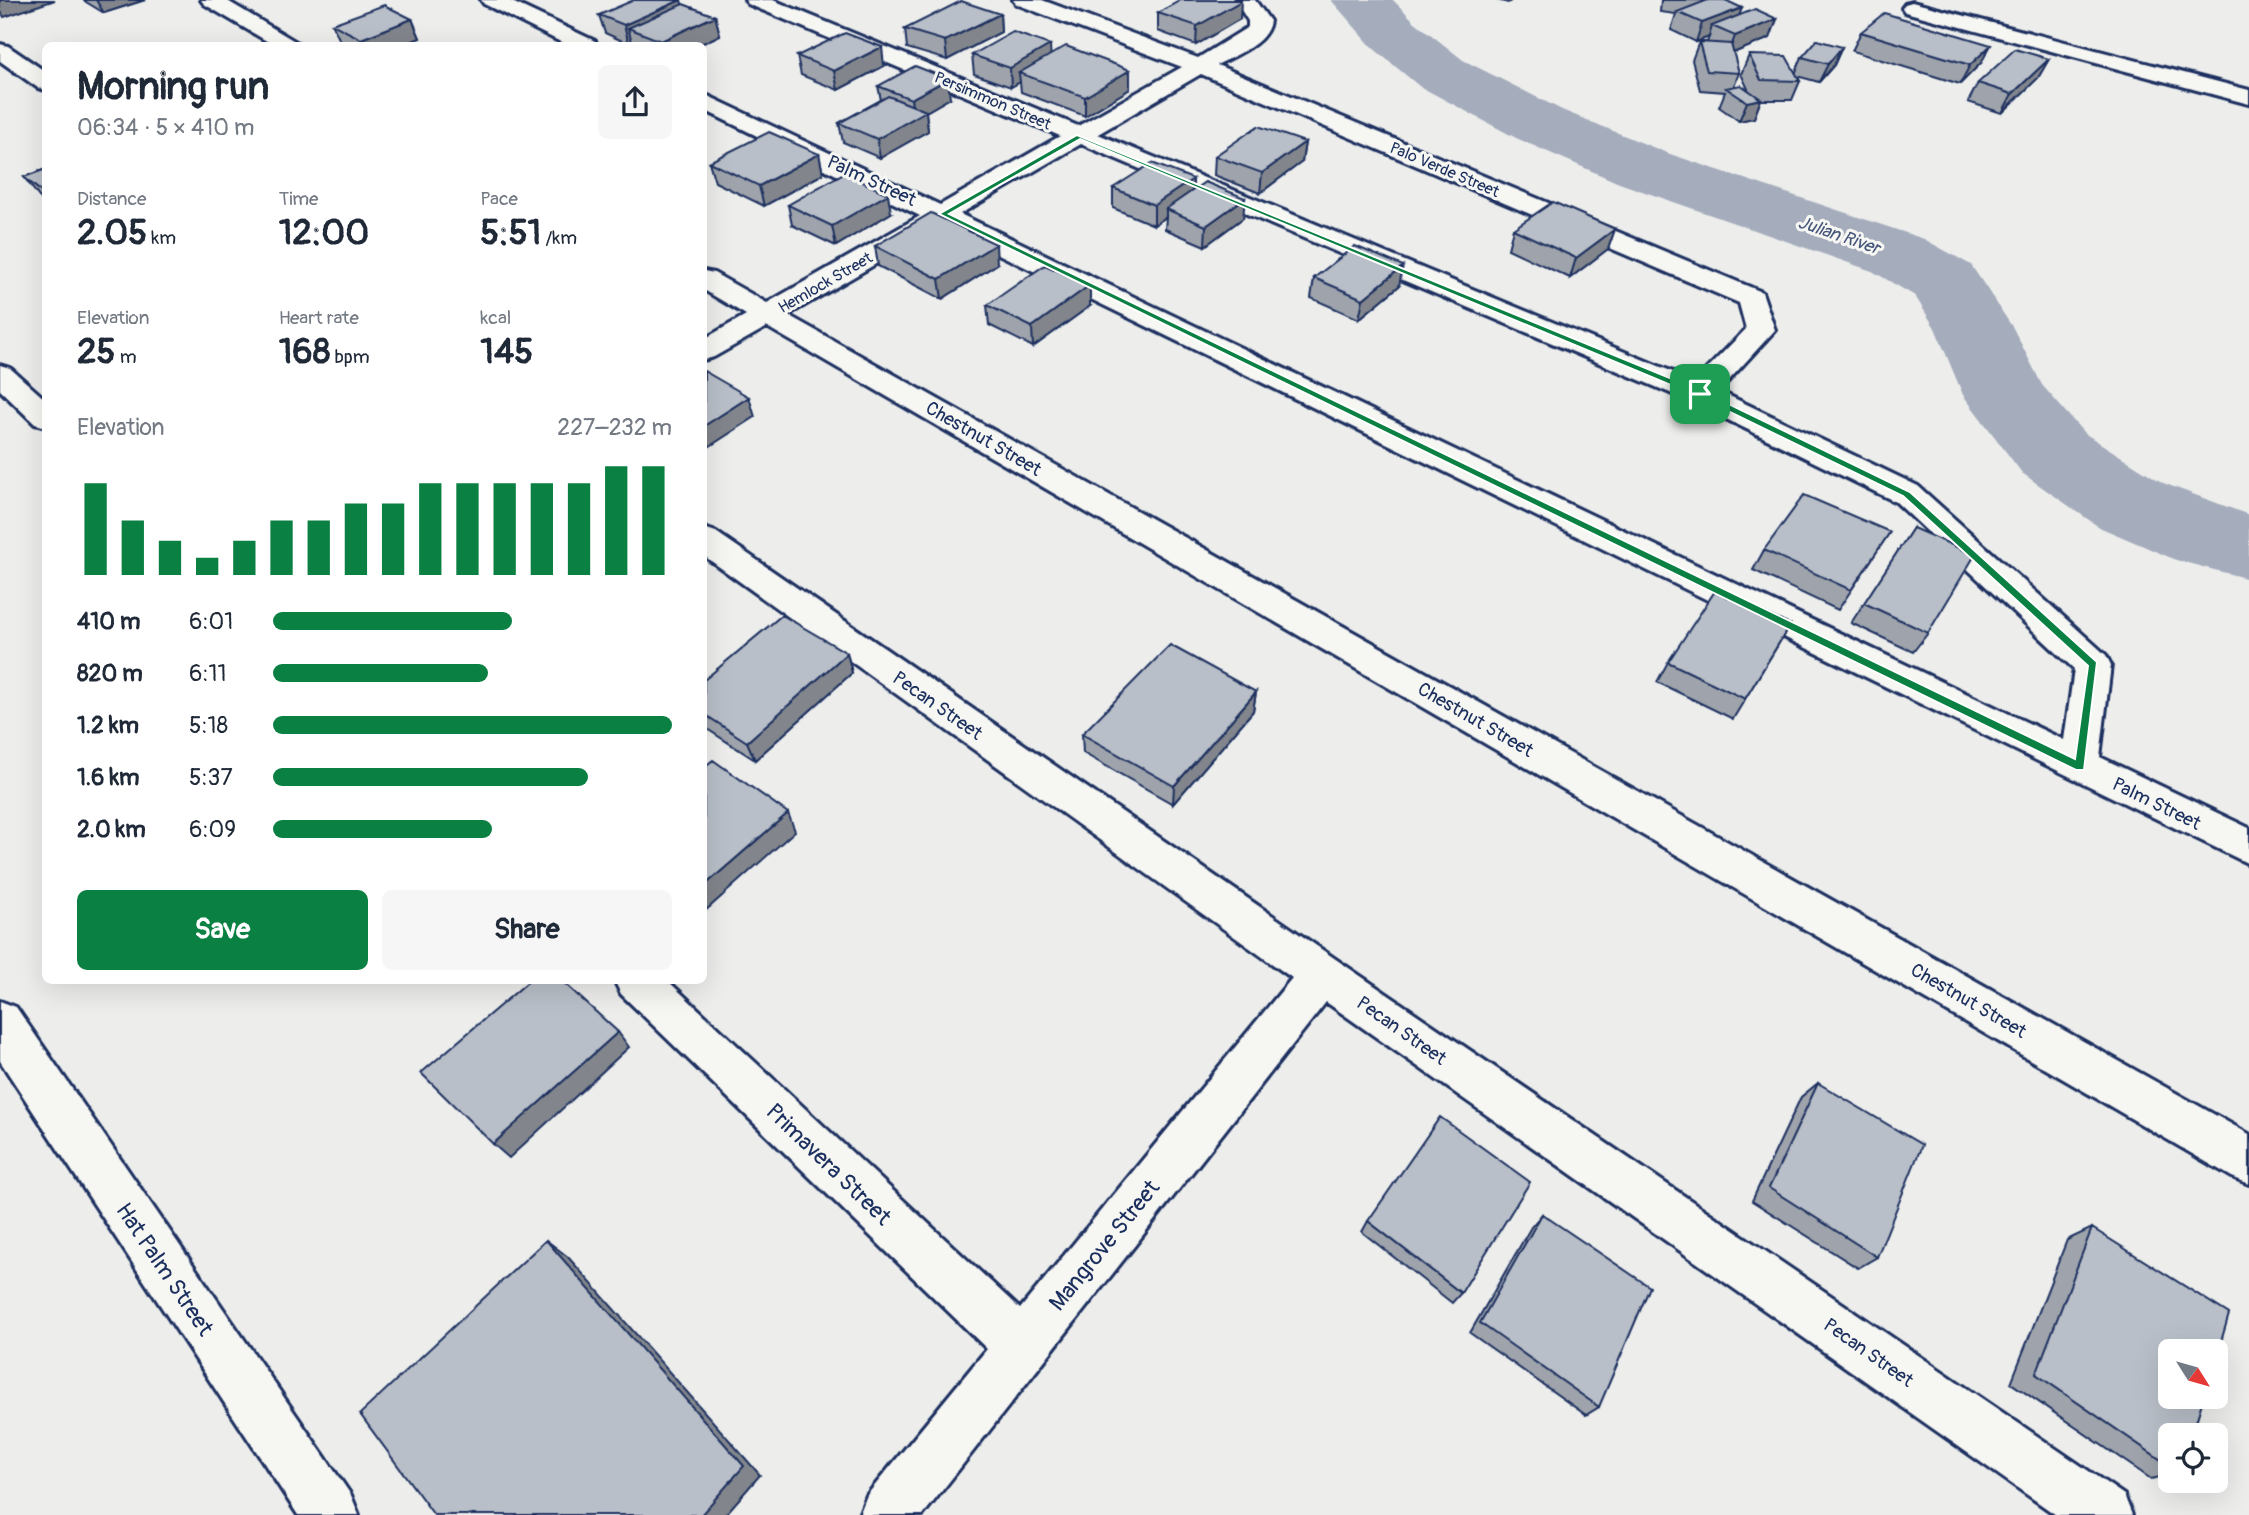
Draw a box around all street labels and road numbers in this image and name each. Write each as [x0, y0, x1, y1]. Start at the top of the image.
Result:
street label: Persimmon Street [931, 67, 1054, 135]
street label: Palo Verde Street [1387, 138, 1503, 202]
street label: Palm Street [823, 150, 920, 212]
street label: Hemlock Street [775, 248, 877, 318]
street label: Chestnut Street [921, 396, 1046, 482]
street label: Pecan Street [888, 666, 987, 746]
street label: Chestnut Street [1413, 677, 1538, 763]
street label: Palm Street [2108, 772, 2205, 836]
street label: Chestnut Street [1906, 958, 2031, 1044]
street label: Pecan Street [1352, 991, 1451, 1071]
street label: Primavera Street [760, 1097, 898, 1232]
street label: Mangrove Street [1043, 1173, 1167, 1317]
street label: Hat Palm Street [109, 1197, 220, 1342]
street label: Pecan Street [1819, 1313, 1918, 1393]

